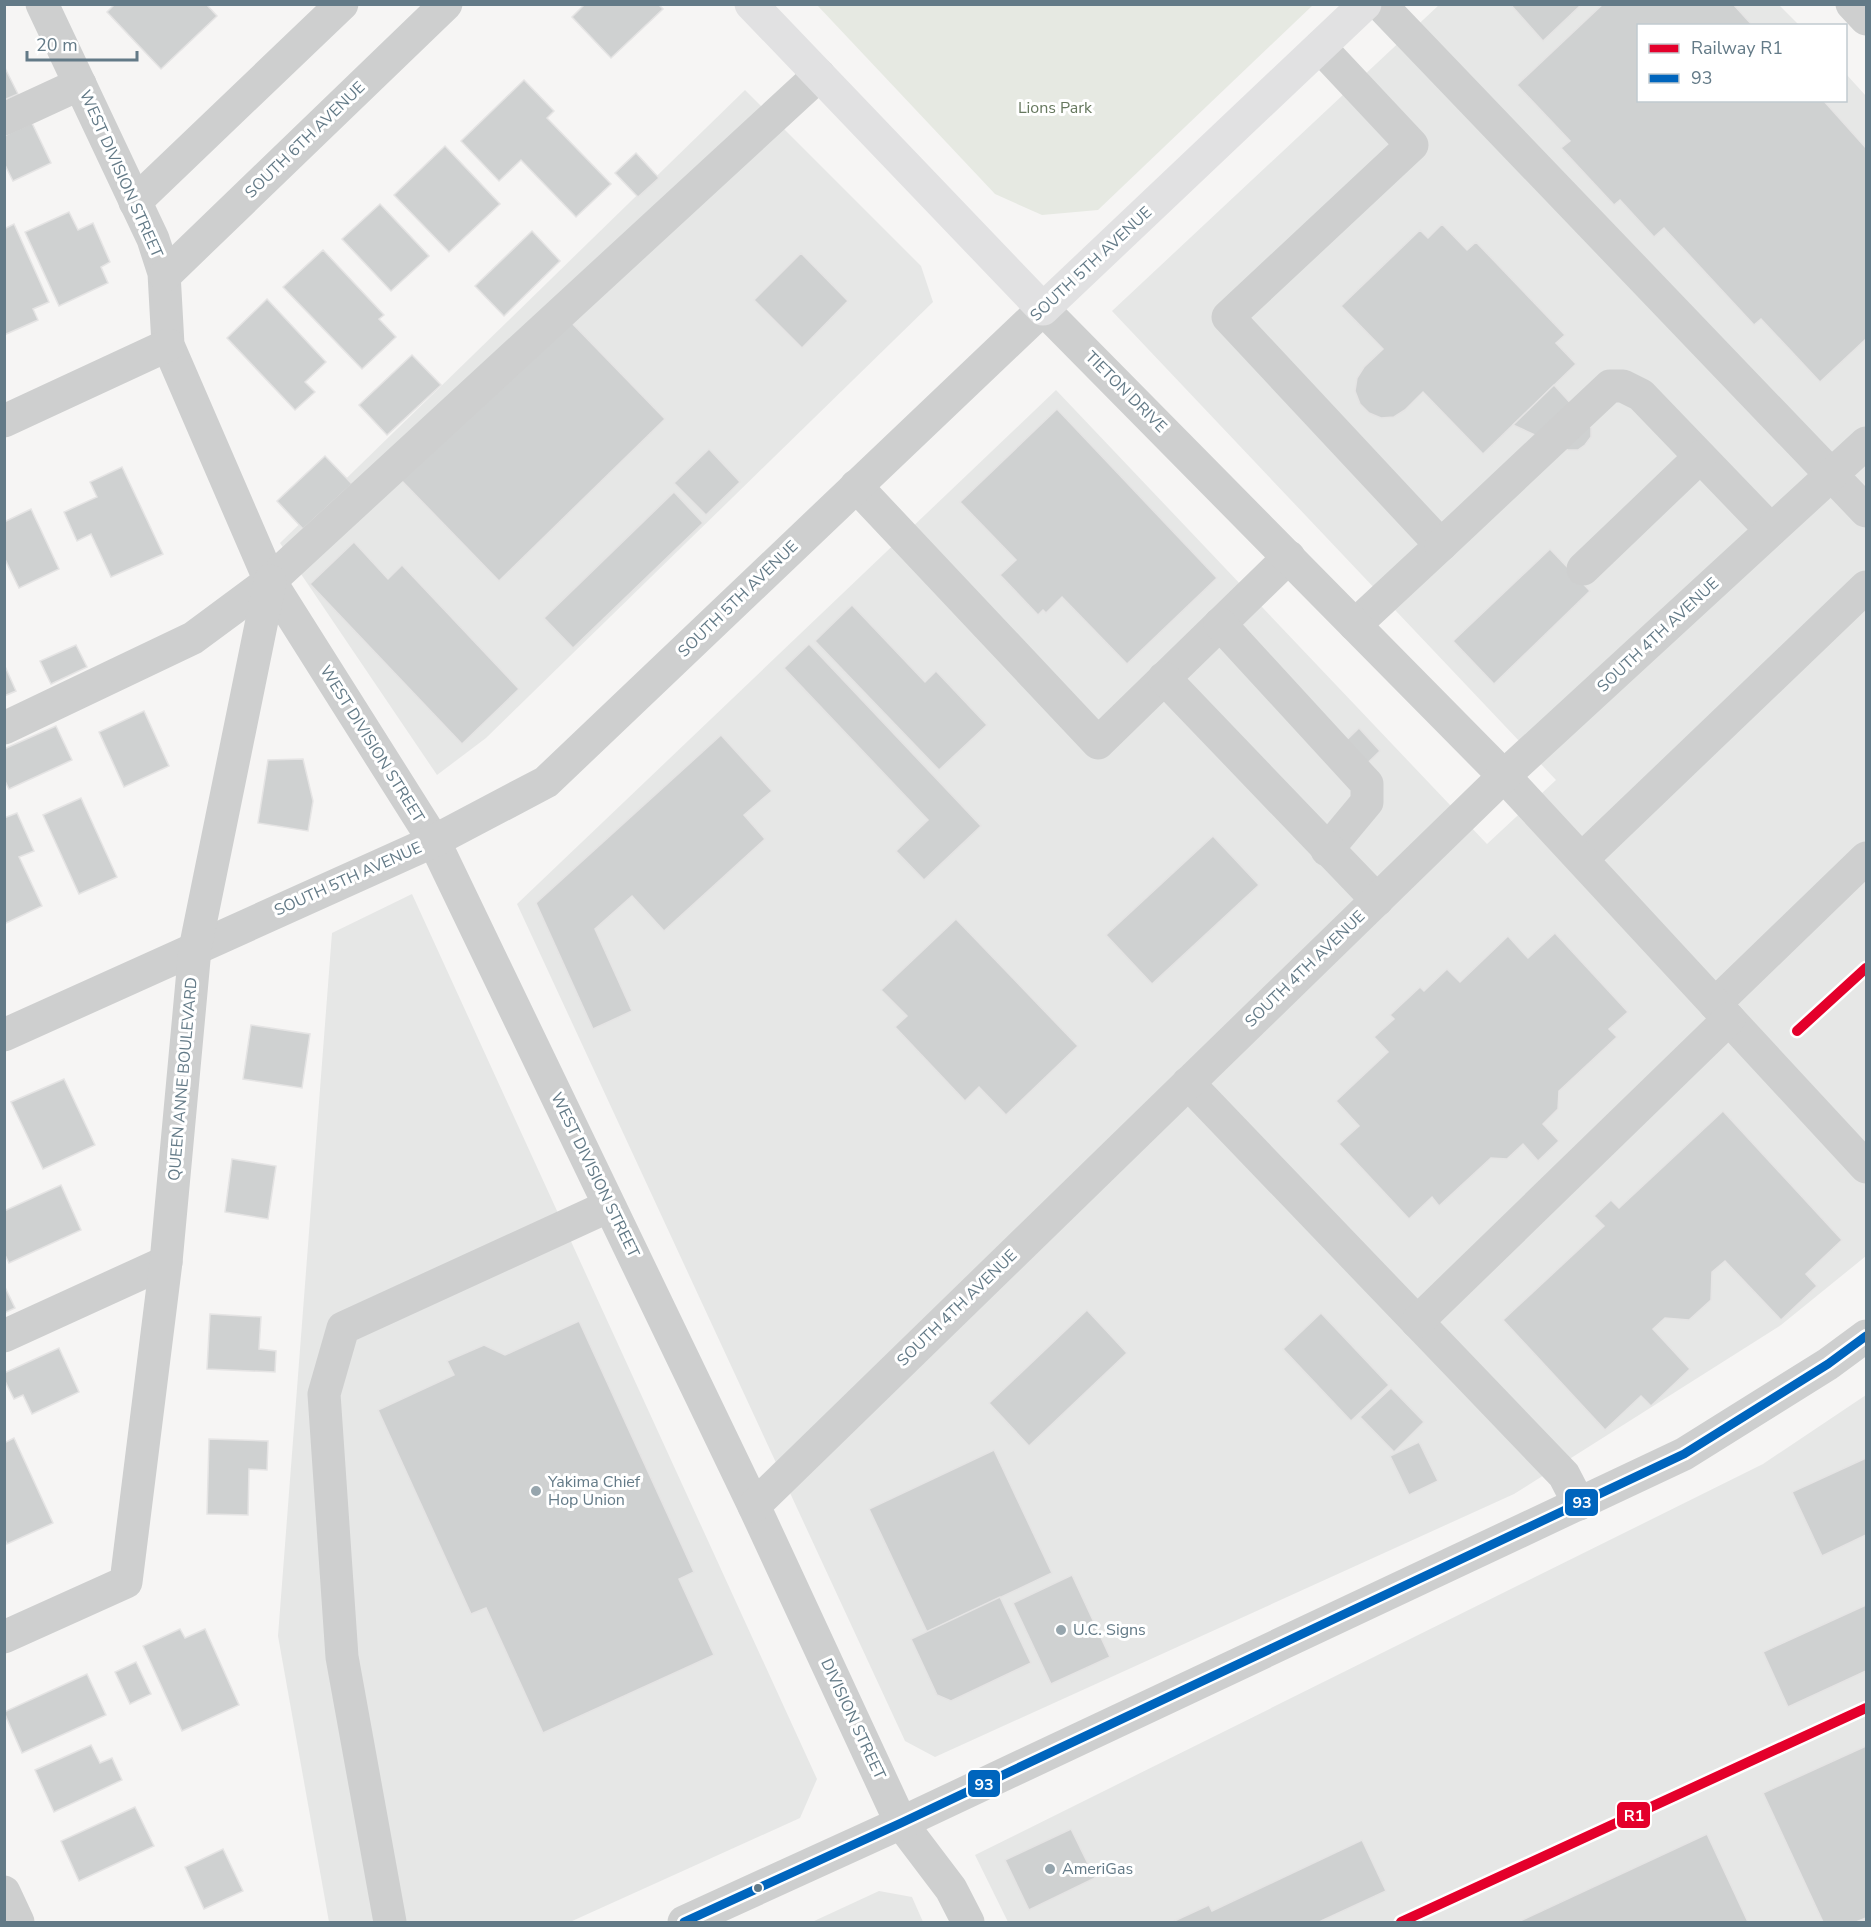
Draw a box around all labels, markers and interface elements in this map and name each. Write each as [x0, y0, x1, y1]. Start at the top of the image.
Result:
scale bar [27, 24, 136, 62]
legend [1637, 24, 1847, 102]
text: 20 m [36, 33, 78, 57]
text: Railway R1 [1691, 36, 1783, 60]
text: 93 [1691, 66, 1713, 90]
street label: SOUTH 6TH AVENUE [240, 77, 370, 203]
street label: WEST DIVISION STREET [74, 87, 168, 262]
park label: Lions Park [1018, 97, 1093, 119]
street label: SOUTH 5TH AVENUE [1025, 202, 1157, 326]
street label: TIETON DRIVE [1080, 346, 1172, 438]
street label: SOUTH 5TH AVENUE [673, 536, 803, 662]
street label: SOUTH 4TH AVENUE [1592, 573, 1724, 697]
street label: WEST DIVISION STREET [315, 661, 430, 827]
street label: SOUTH 5TH AVENUE [271, 837, 425, 921]
street label: SOUTH 4TH AVENUE [1240, 906, 1370, 1032]
street label: QUEEN ANNE BOULEVARD [163, 976, 203, 1182]
street label: WEST DIVISION STREET [545, 1089, 645, 1262]
street label: SOUTH 4TH AVENUE [892, 1245, 1022, 1371]
place label: Yakima Chief Hop Union [547, 1471, 641, 1511]
marker: Yakima Chief Hop Union [529, 1484, 543, 1498]
line badge: 93 [1564, 1488, 1599, 1517]
text: 93 [1572, 1492, 1592, 1514]
place label: U.C. Signs [1073, 1619, 1146, 1641]
marker: U.C. Signs [1054, 1623, 1068, 1637]
street label: DIVISION STREET [815, 1655, 891, 1783]
line badge: 93 [967, 1769, 1001, 1798]
text: 93 [974, 1774, 994, 1796]
line badge: R1 [1616, 1801, 1651, 1829]
text: R1 [1624, 1805, 1644, 1827]
place label: AmeriGas [1062, 1858, 1133, 1880]
marker: AmeriGas [1043, 1862, 1057, 1876]
unlabelled marker [752, 1882, 764, 1894]

